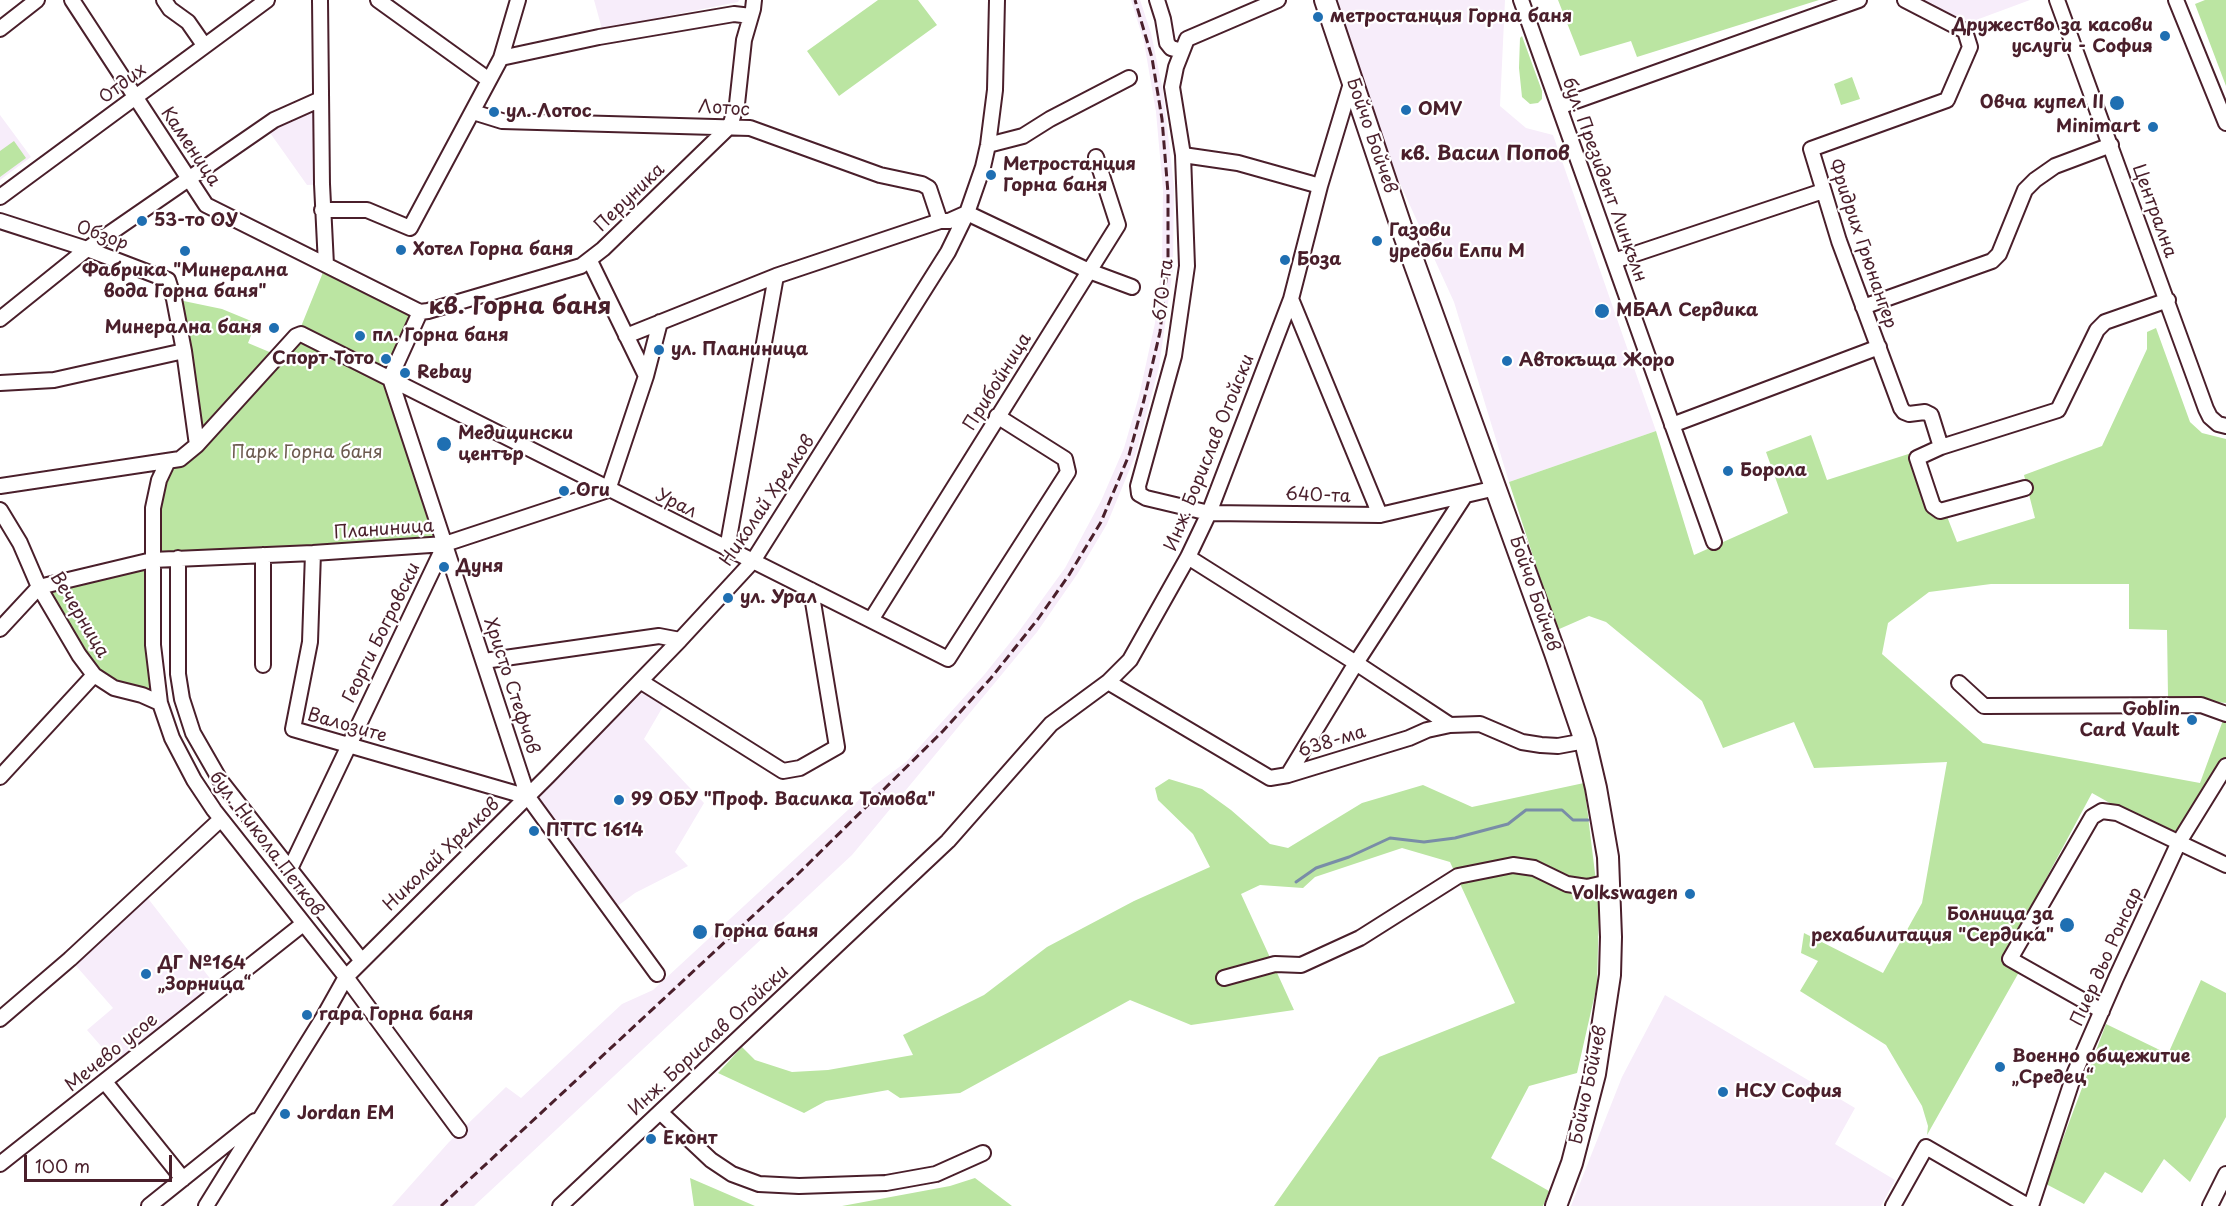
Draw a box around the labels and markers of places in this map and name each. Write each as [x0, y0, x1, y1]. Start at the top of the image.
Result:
place label: метростанция Горна баня [1330, 6, 1572, 28]
marker: метростанция Горна баня [1311, 10, 1325, 24]
place label: Дружество за касови услуги - София [1952, 15, 2153, 57]
marker: Дружество за касови услуги - София [2158, 29, 2172, 43]
place label: Овча купел II [1980, 92, 2104, 114]
marker: Овча купел II [2108, 94, 2126, 112]
place label: OMV [1418, 99, 1462, 121]
place label: ул. Лотос [506, 101, 592, 123]
marker: OMV [1399, 103, 1413, 117]
marker: ул. Лотос [487, 105, 501, 119]
place label: Minimart [2056, 116, 2141, 138]
marker: Minimart [2146, 120, 2160, 134]
place label: Метростанция Горна баня [1003, 154, 1136, 196]
marker: Метростанция Горна баня [984, 168, 998, 182]
place label: 53-то ОУ [154, 210, 238, 232]
marker: 53-то ОУ [135, 214, 149, 228]
place label: Газови уредби Елпи М [1389, 220, 1525, 262]
marker: Газови уредби Елпи М [1370, 234, 1384, 248]
place label: Хотел Горна баня [413, 239, 574, 261]
marker: Хотел Горна баня [394, 243, 408, 257]
marker: Фабрика "Минерална вода Горна баня" [178, 244, 192, 258]
place label: Боза [1297, 249, 1342, 271]
marker: Боза [1278, 253, 1292, 267]
place label: Фабрика "Минерална вода Горна баня" [82, 260, 288, 302]
place label: МБАЛ Сердика [1616, 300, 1758, 322]
marker: МБАЛ Сердика [1593, 302, 1611, 320]
place label: Минерална баня [105, 317, 262, 339]
marker: Минерална баня [267, 321, 281, 335]
place label: пл. Горна баня [372, 325, 509, 347]
marker: пл. Горна баня [353, 329, 367, 343]
place label: ул. Планиница [671, 339, 808, 361]
marker: ул. Планиница [652, 343, 666, 357]
place label: Спорт Тото [272, 348, 374, 370]
place label: Автокъща Жоро [1519, 350, 1675, 372]
marker: Спорт Тото [379, 352, 393, 366]
marker: Автокъща Жоро [1500, 354, 1514, 368]
place label: Rebay [417, 362, 472, 384]
marker: Rebay [398, 366, 412, 380]
place label: Медицински център [458, 423, 573, 466]
marker: Медицински център [435, 435, 453, 453]
place label: Борола [1740, 460, 1807, 482]
marker: Борола [1721, 464, 1735, 478]
place label: Оги [576, 480, 610, 502]
marker: Оги [557, 484, 571, 498]
place label: Дуня [456, 556, 503, 578]
marker: Дуня [437, 560, 451, 574]
place label: ул. Урал [740, 587, 817, 609]
marker: ул. Урал [721, 591, 735, 605]
place label: Goblin Card Vault [2079, 699, 2180, 742]
marker: Goblin Card Vault [2185, 713, 2199, 727]
place label: 99 ОБУ "Проф. Василка Томова" [631, 789, 935, 811]
marker: 99 ОБУ "Проф. Василка Томова" [612, 793, 626, 807]
place label: ПТТС 1614 [546, 820, 643, 842]
marker: ПТТС 1614 [527, 824, 541, 838]
place label: Volkswagen [1571, 883, 1678, 905]
marker: Volkswagen [1683, 887, 1697, 901]
place label: Болница за рехабилитация "Сердика" [1811, 904, 2054, 946]
marker: Болница за рехабилитация "Сердика" [2058, 916, 2076, 934]
place label: Горна баня [714, 921, 818, 943]
marker: Горна баня [691, 923, 709, 941]
place label: ДГ №164 „Зорница“ [158, 953, 251, 996]
marker: ДГ №164 „Зорница“ [139, 967, 153, 981]
place label: гара Горна баня [319, 1004, 474, 1026]
marker: гара Горна баня [300, 1008, 314, 1022]
place label: Военно общежитие „Средец“ [2012, 1046, 2191, 1088]
marker: Военно общежитие „Средец“ [1993, 1060, 2007, 1074]
place label: НСУ София [1735, 1081, 1842, 1103]
marker: НСУ София [1716, 1085, 1730, 1099]
place label: Jordan EM [297, 1103, 394, 1125]
marker: Jordan EM [278, 1107, 292, 1121]
place label: Еконт [663, 1128, 717, 1150]
marker: Еконт [644, 1132, 658, 1146]

